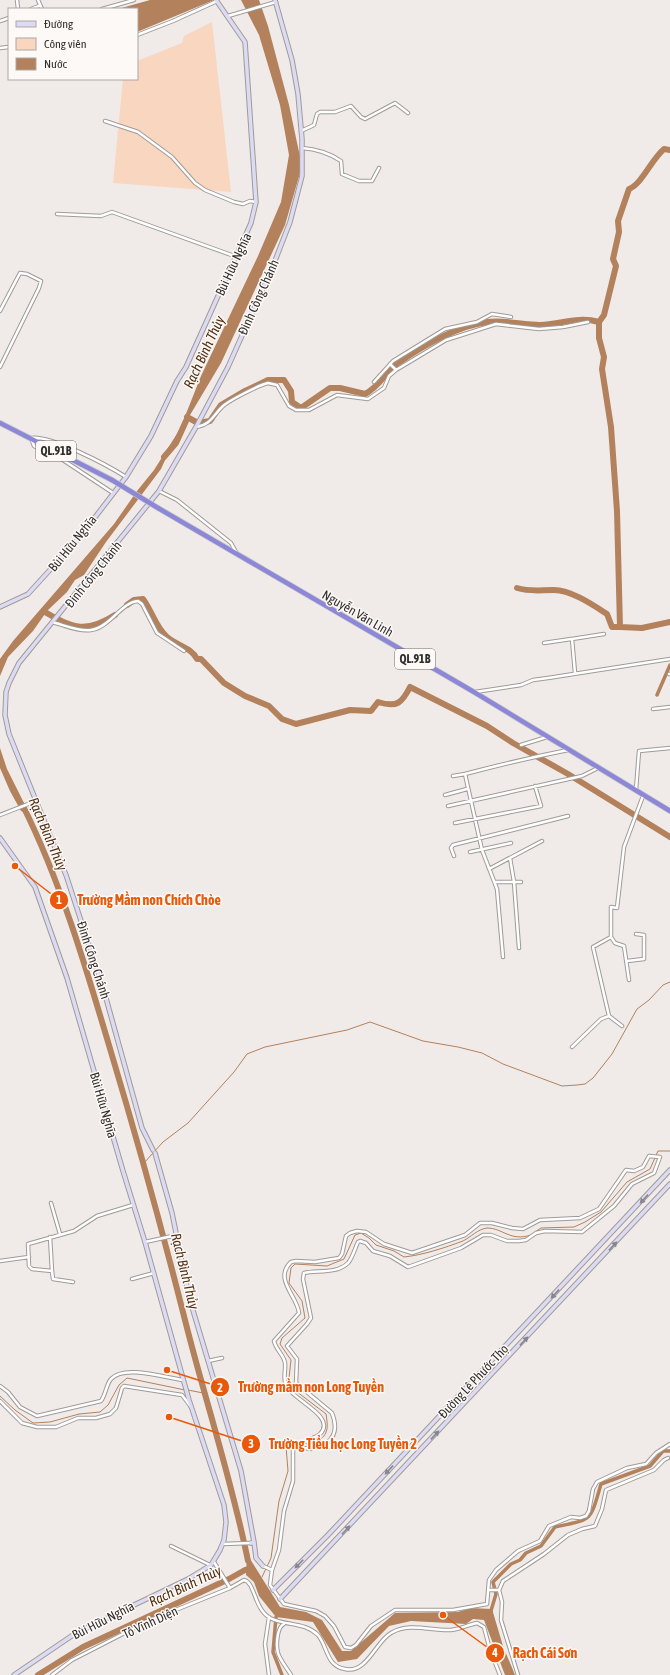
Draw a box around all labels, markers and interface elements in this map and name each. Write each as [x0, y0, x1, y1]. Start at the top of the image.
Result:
legend [8, 8, 138, 80]
text: Đường [44, 17, 74, 31]
text: Công viên [44, 37, 87, 51]
text: Nước [44, 57, 68, 71]
street label: Bùi Hữu Nghĩa [212, 230, 255, 298]
street label: Đinh Công Chánh [235, 257, 282, 337]
water label: Rạch Bình Thủy [180, 313, 228, 391]
road number: QL.91B [36, 441, 76, 461]
street label: Bùi Hữu Nghĩa [45, 512, 100, 574]
street label: Đinh Công Chánh [62, 538, 125, 611]
street label: Nguyễn Văn Linh [320, 587, 396, 640]
road number: QL.91B [395, 649, 435, 669]
water label: Rạch Bình Thủy [25, 795, 71, 873]
callout: Trường Mầm non Chích Chòe [49, 887, 229, 913]
text: Trường Mầm non Chích Chòe [77, 891, 221, 908]
text: 1 [56, 893, 62, 907]
street label: Đinh Công Chánh [74, 919, 113, 1001]
street label: Bùi Hữu Nghĩa [87, 1071, 120, 1140]
one-way arrow [639, 1194, 649, 1204]
water label: Rạch Bình Thủy [168, 1231, 202, 1311]
one-way arrow [608, 1241, 617, 1251]
one-way arrow [551, 1289, 560, 1298]
one-way arrow [519, 1336, 528, 1345]
street label: Đường Lê Phước Thọ [435, 1341, 511, 1421]
callout: Trường mầm non Long Tuyền [210, 1374, 392, 1400]
text: Trường mầm non Long Tuyền [238, 1378, 384, 1395]
text: 2 [217, 1381, 223, 1395]
one-way arrow [430, 1430, 440, 1440]
callout: Trường Tiểu học Long Tuyền 2 [241, 1431, 425, 1457]
text: Trường Tiểu học Long Tuyền 2 [269, 1435, 418, 1452]
text: 3 [248, 1437, 254, 1451]
one-way arrow [384, 1465, 394, 1475]
one-way arrow [341, 1525, 351, 1535]
one-way arrow [294, 1559, 304, 1569]
water label: Rạch Bình Thủy [146, 1562, 224, 1610]
street label: Bùi Hữu Nghĩa [70, 1598, 137, 1642]
street label: Tô Vĩnh Diện [120, 1603, 180, 1642]
callout: Rạch Cái Sơn [485, 1640, 586, 1666]
text: Rạch Cái Sơn [513, 1645, 578, 1661]
text: 4 [491, 1646, 498, 1660]

